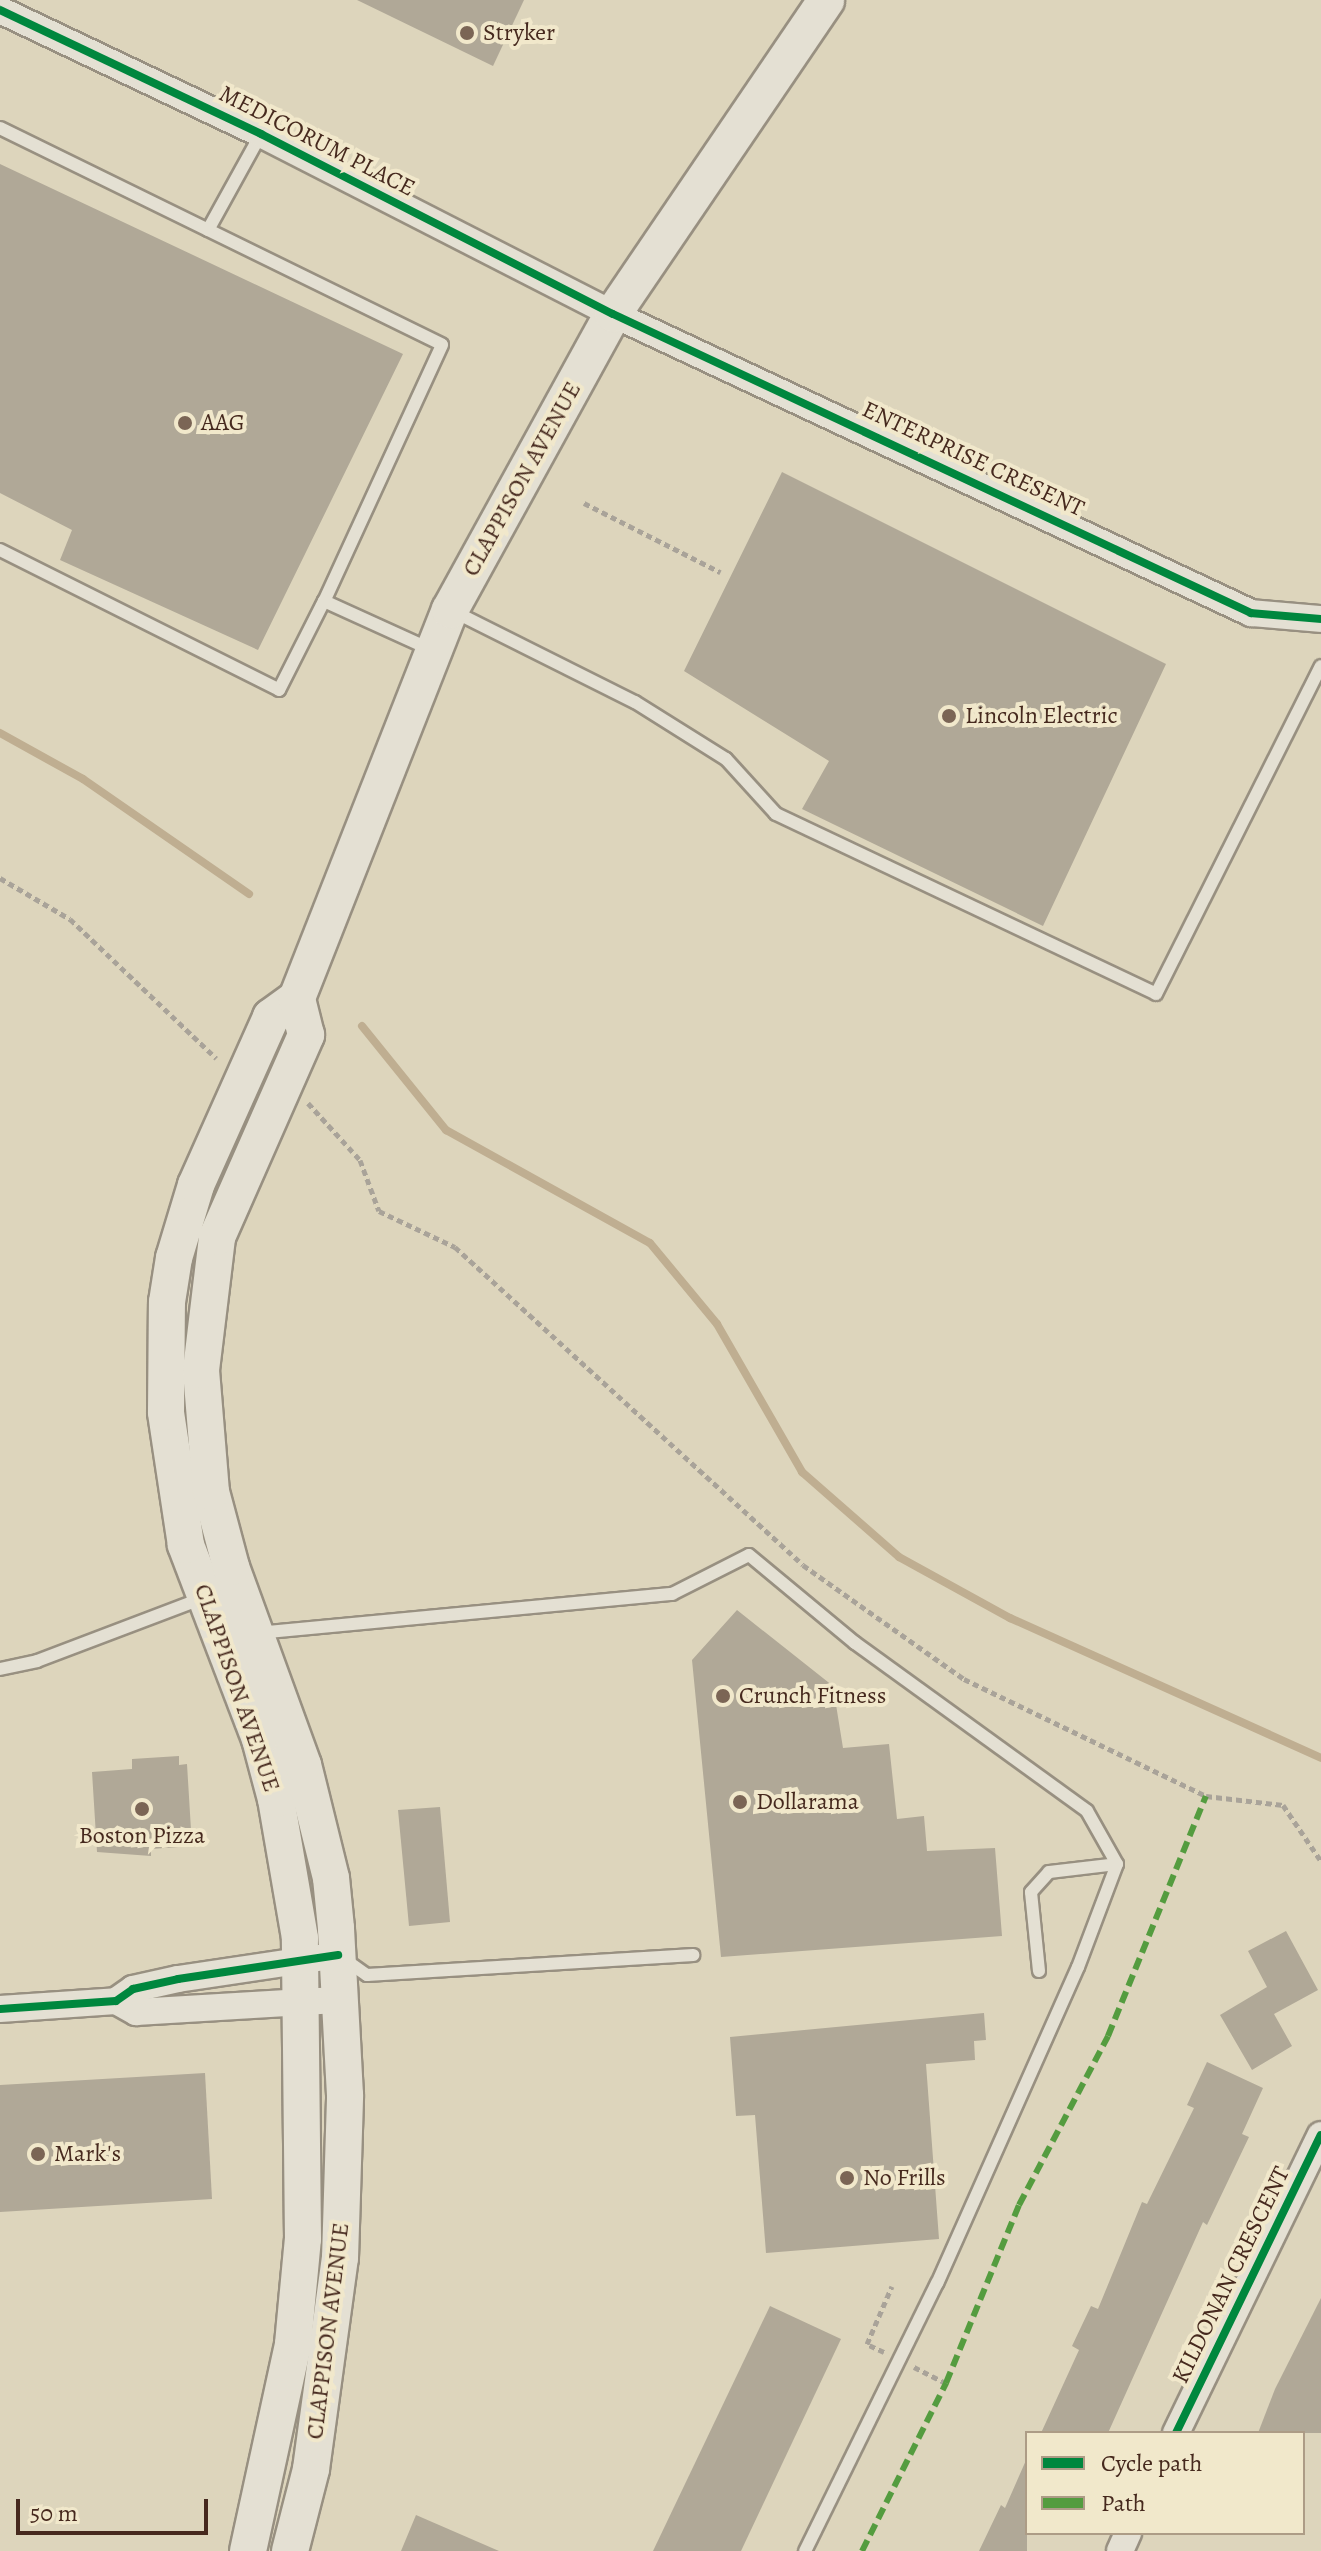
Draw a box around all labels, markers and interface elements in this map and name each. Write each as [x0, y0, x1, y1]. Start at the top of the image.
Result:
place label: Stryker [483, 19, 555, 47]
marker: Stryker [458, 24, 476, 42]
street label: MEDICORUM PLACE [214, 79, 420, 203]
street label: CLAPPISON AVENUE [457, 377, 587, 581]
street label: ENTERPRISE CRESENT [857, 395, 1089, 523]
place label: AAG [201, 409, 245, 437]
marker: AAG [176, 414, 194, 432]
place label: Lincoln Electric [965, 702, 1118, 730]
marker: Lincoln Electric [940, 707, 958, 725]
street label: CLAPPISON AVENUE [188, 1580, 286, 1796]
place label: Crunch Fitness [739, 1682, 886, 1710]
marker: Crunch Fitness [714, 1687, 732, 1705]
place label: Dollarama [756, 1788, 859, 1816]
marker: Dollarama [731, 1793, 749, 1811]
marker: Boston Pizza [133, 1800, 151, 1818]
place label: Boston Pizza [79, 1822, 205, 1850]
place label: Mark's [54, 2140, 121, 2168]
marker: Mark's [29, 2145, 47, 2163]
street label: KILDONAN CRESCENT [1166, 2162, 1296, 2388]
place label: No Frills [863, 2164, 946, 2192]
marker: No Frills [838, 2169, 856, 2187]
street label: CLAPPISON AVENUE [300, 2221, 356, 2441]
legend [1025, 2431, 1305, 2535]
text: Cycle path [1101, 2447, 1202, 2479]
scale bar [20, 2483, 212, 2533]
text: Path [1101, 2487, 1146, 2519]
text: 50 m [30, 2497, 78, 2529]

